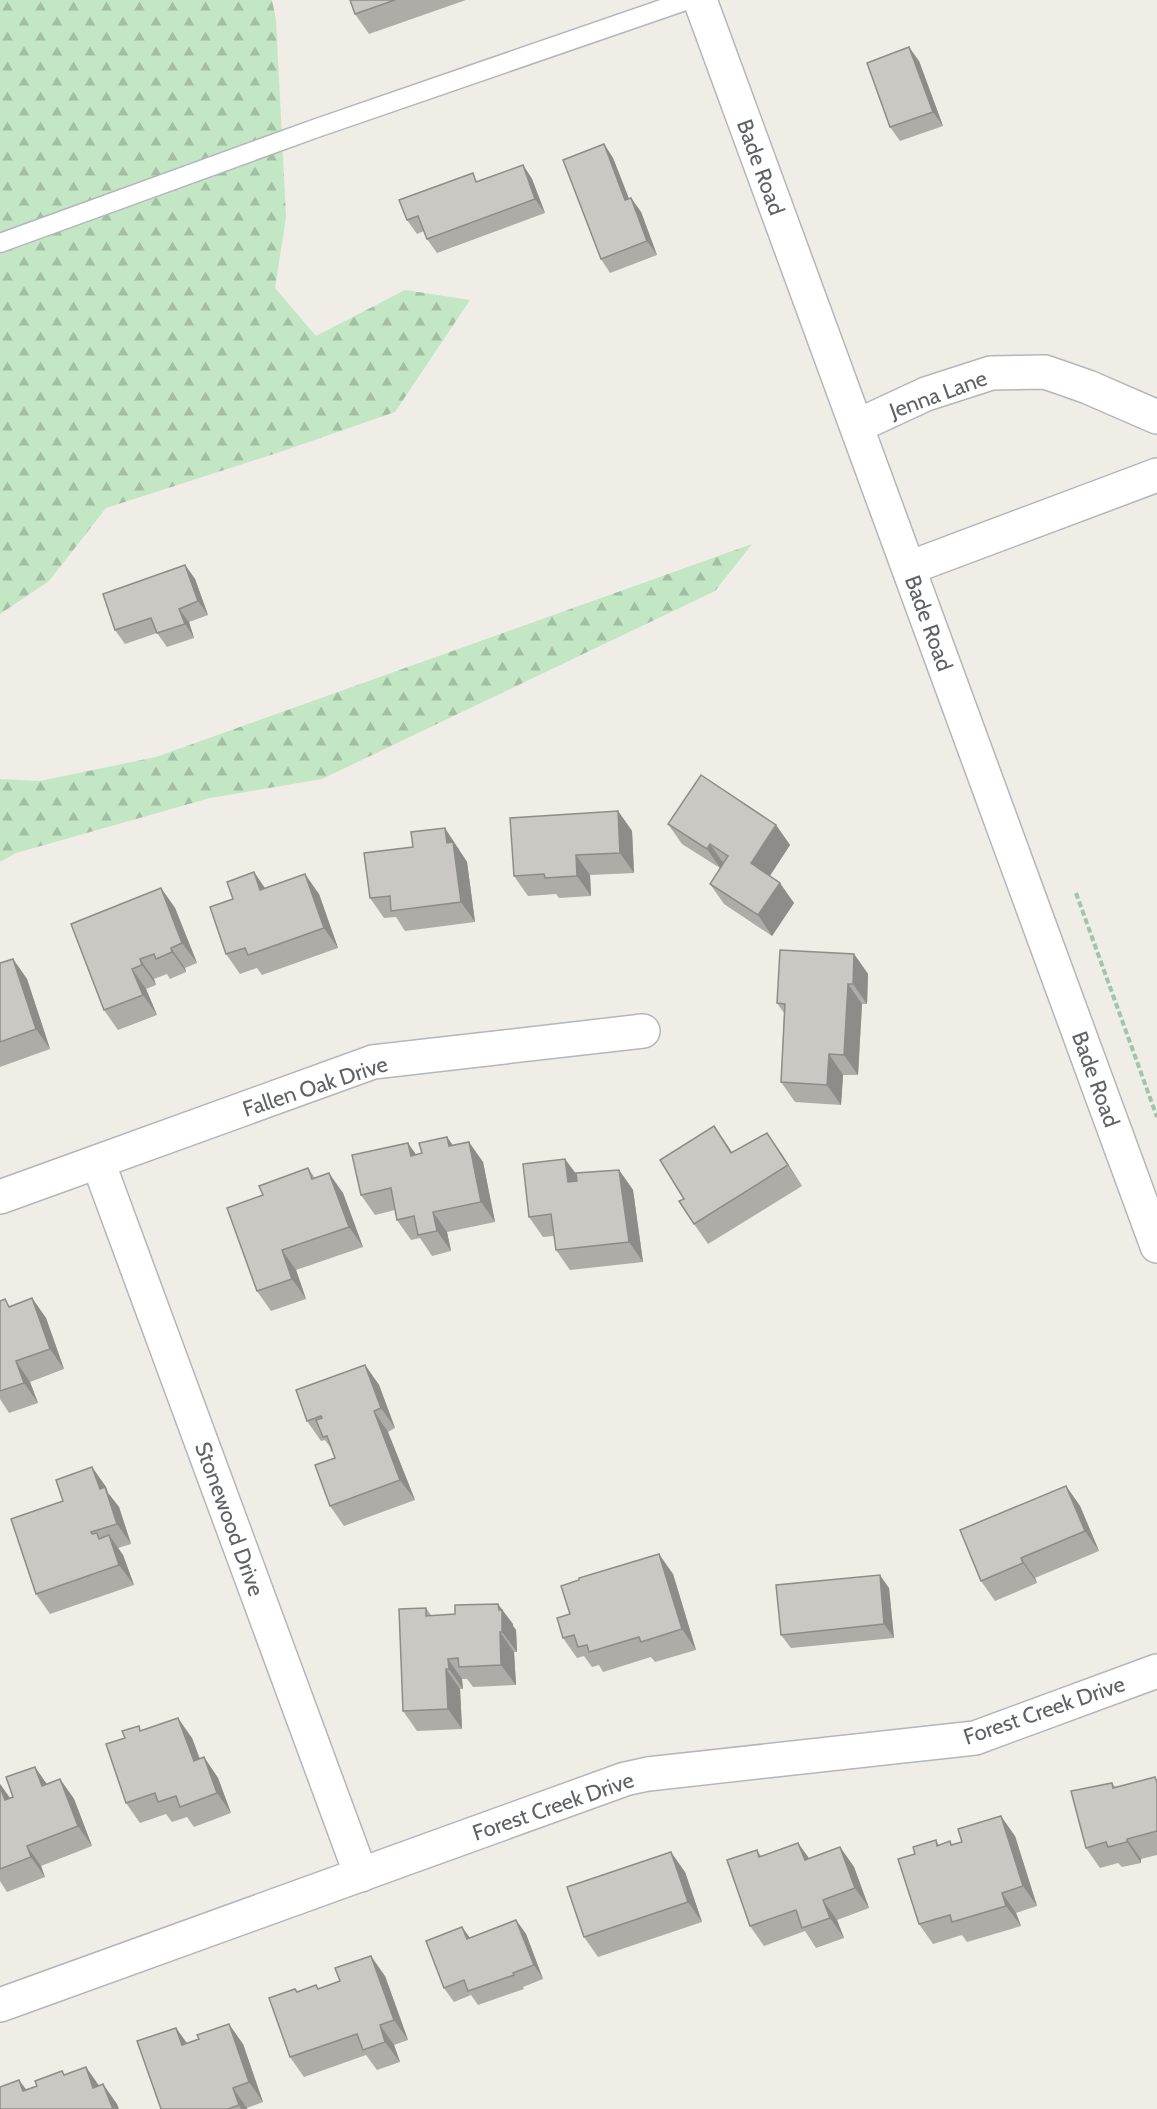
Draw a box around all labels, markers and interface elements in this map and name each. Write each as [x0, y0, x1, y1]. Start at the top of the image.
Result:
street label: Bade Road [731, 116, 790, 219]
street label: Jenna Lane [885, 364, 991, 425]
street label: Bade Road [899, 572, 958, 675]
street label: Bade Road [1066, 1028, 1125, 1131]
street label: Fallen Oak Drive [239, 1050, 391, 1123]
street label: Stonewood Drive [189, 1438, 270, 1600]
street label: Forest Creek Drive [960, 1670, 1128, 1751]
street label: Forest Creek Drive [469, 1766, 637, 1847]

